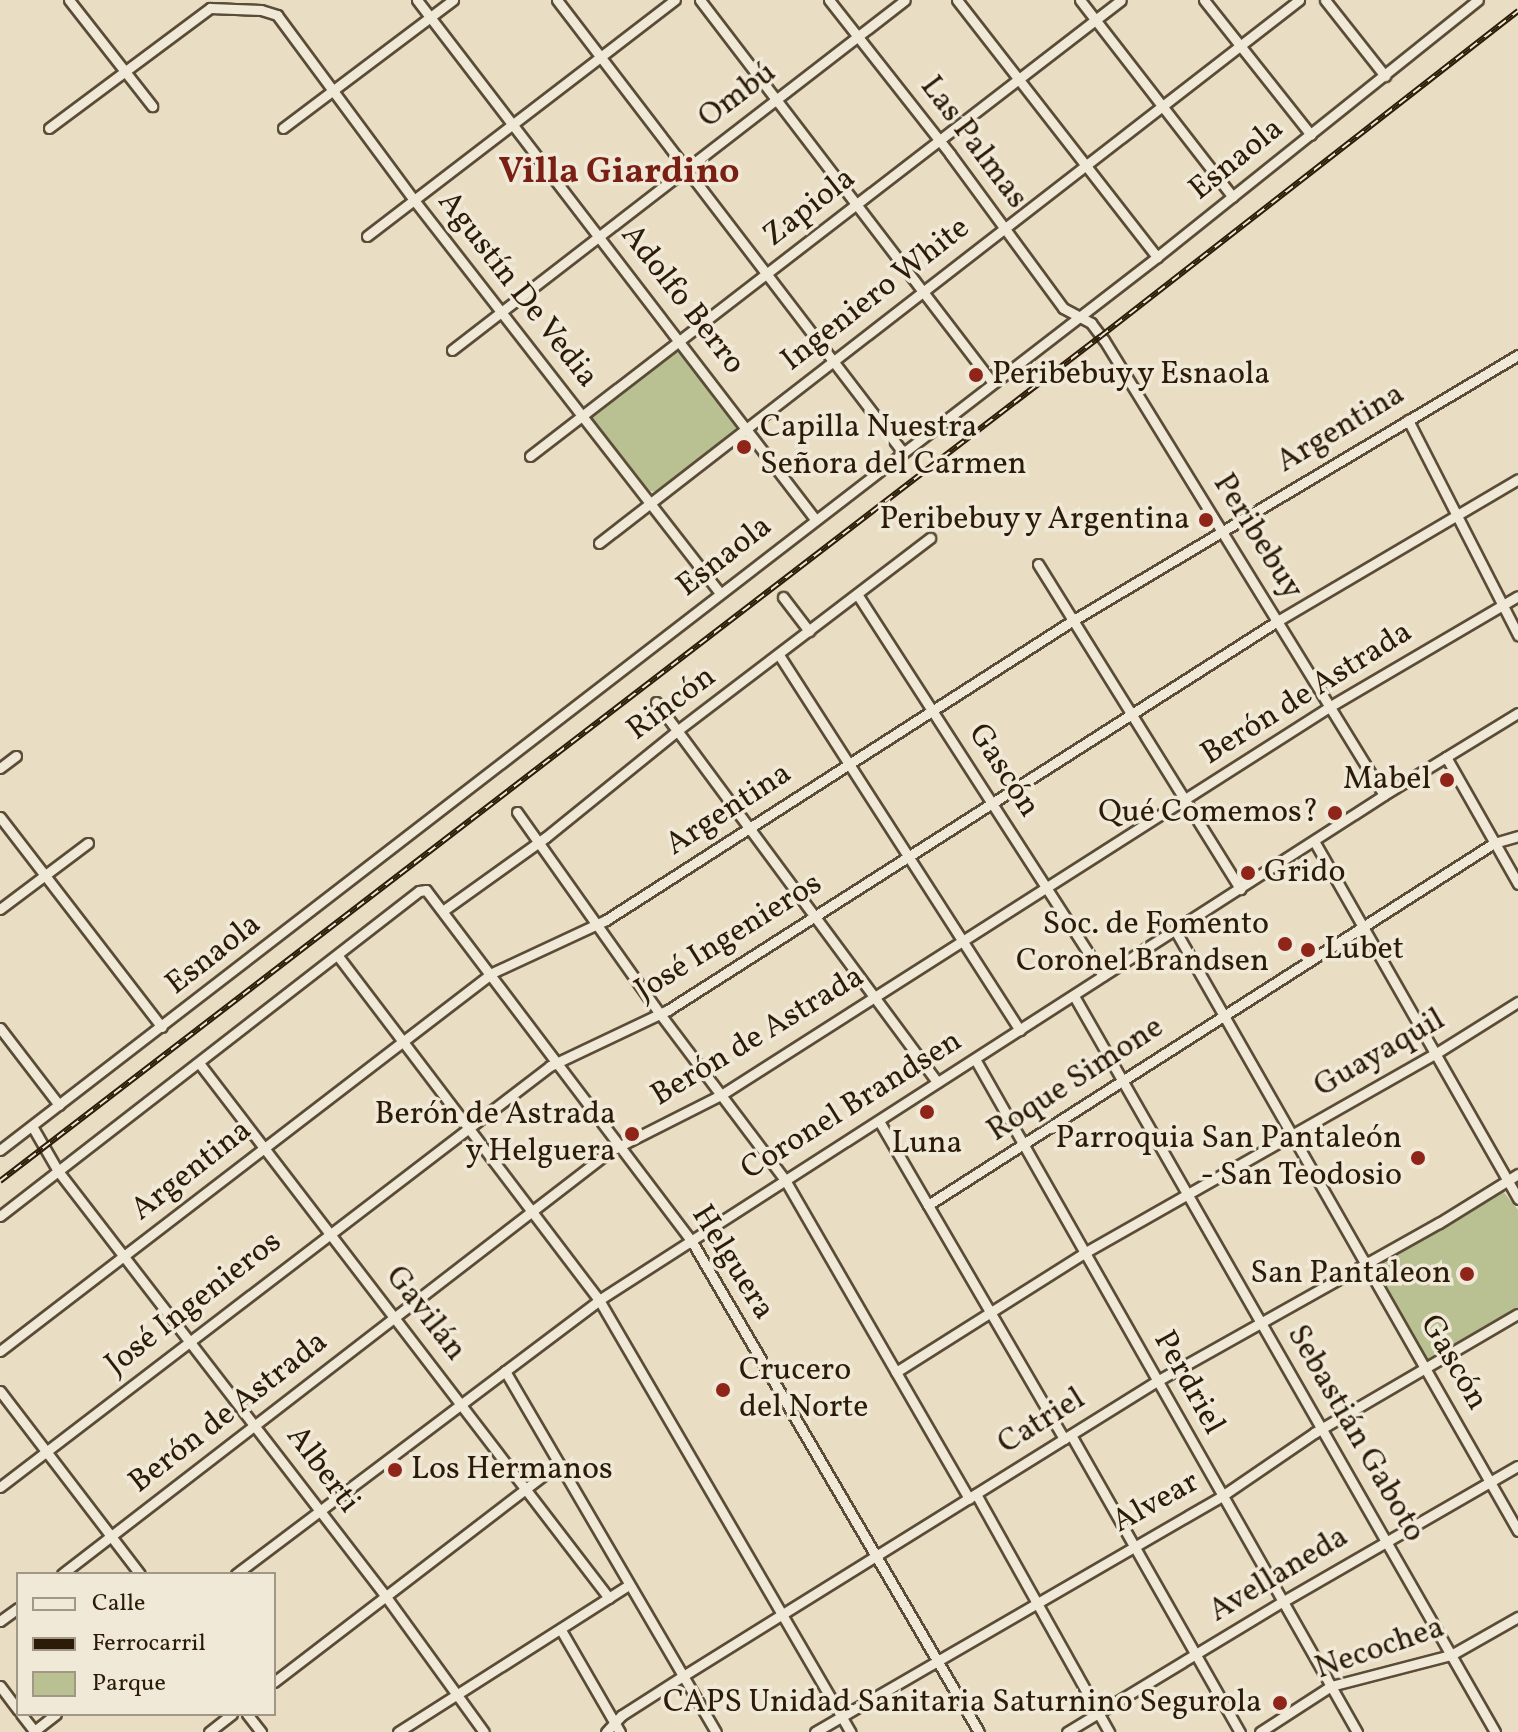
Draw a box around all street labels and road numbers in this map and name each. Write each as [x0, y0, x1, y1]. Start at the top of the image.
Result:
street label: Ombú [692, 54, 784, 138]
street label: Las Palmas [911, 69, 1035, 217]
street label: Esnaola [1182, 110, 1292, 210]
street label: Zapiola [756, 160, 864, 256]
street label: Agustín De Vedia [428, 184, 606, 396]
street label: Ingeniero White [774, 209, 978, 381]
street label: Adolfo Berro [612, 217, 752, 383]
street label: Argentina [1270, 376, 1412, 482]
street label: Peribebuy [1203, 467, 1311, 607]
street label: Esnaola [670, 508, 780, 606]
street label: Berón de Astrada [1194, 614, 1420, 774]
street label: Rincón [620, 658, 724, 750]
street label: Gascón [959, 717, 1047, 825]
street label: Argentina [659, 755, 799, 865]
street label: José Ingenieros [629, 865, 829, 1011]
street label: Esnaola [159, 906, 269, 1004]
street label: Berón de Astrada [645, 958, 871, 1116]
street label: Guayaquil [1308, 1001, 1452, 1107]
street label: Roque Simone [981, 1009, 1171, 1151]
street label: Coronel Brandsen [735, 1023, 969, 1189]
street label: Argentina [124, 1112, 260, 1230]
street label: Helguera [682, 1199, 782, 1327]
street label: José Ingenieros [98, 1223, 290, 1385]
street label: Gavilán [376, 1259, 474, 1369]
street label: Gascón [1411, 1309, 1495, 1417]
street label: Sebastián Gaboto [1277, 1319, 1433, 1549]
street label: Berón de Astrada [122, 1324, 336, 1502]
street label: Perdriel [1144, 1325, 1232, 1441]
street label: Catriel [991, 1380, 1093, 1464]
street label: Alberti [277, 1419, 367, 1521]
street label: Alvear [1106, 1464, 1206, 1542]
street label: Avellaneda [1202, 1518, 1356, 1632]
street label: Necochea [1310, 1609, 1450, 1689]

